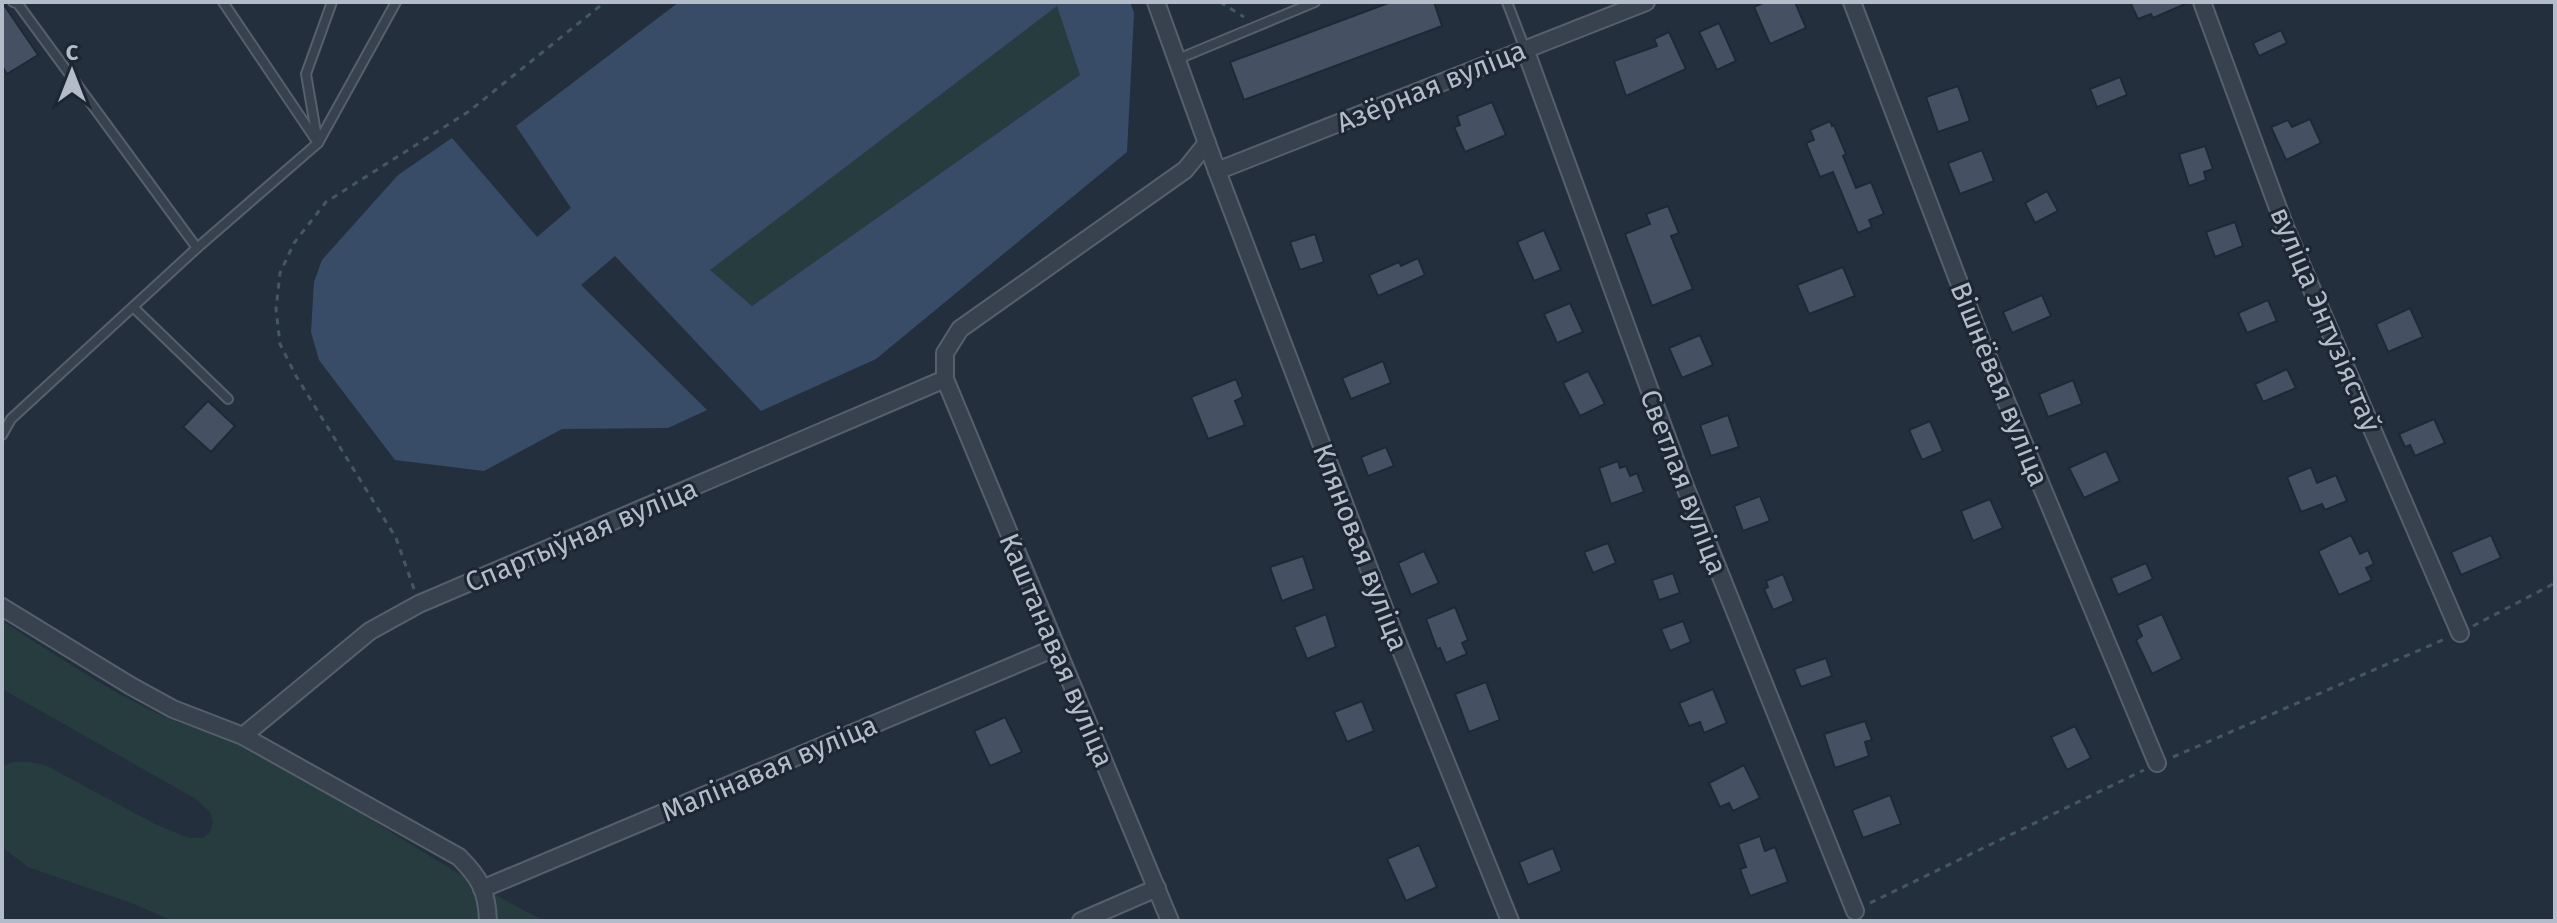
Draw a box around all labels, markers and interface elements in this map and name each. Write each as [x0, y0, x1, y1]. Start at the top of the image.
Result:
north arrow [32, 32, 112, 112]
street label: Азёрная вуліца [1332, 34, 1531, 139]
text: С [66, 39, 79, 66]
street label: вуліца Энтузіястаў [2263, 202, 2388, 437]
street label: Вішнёвая вуліца [1944, 277, 2056, 491]
street label: Светлая вуліца [1633, 385, 1734, 579]
street label: Кляновая вуліца [1306, 439, 1415, 655]
street label: Спартыўная вуліца [460, 472, 702, 599]
street label: Каштанавая вуліца [992, 528, 1121, 772]
street label: Малінавая вуліца [656, 708, 882, 829]

